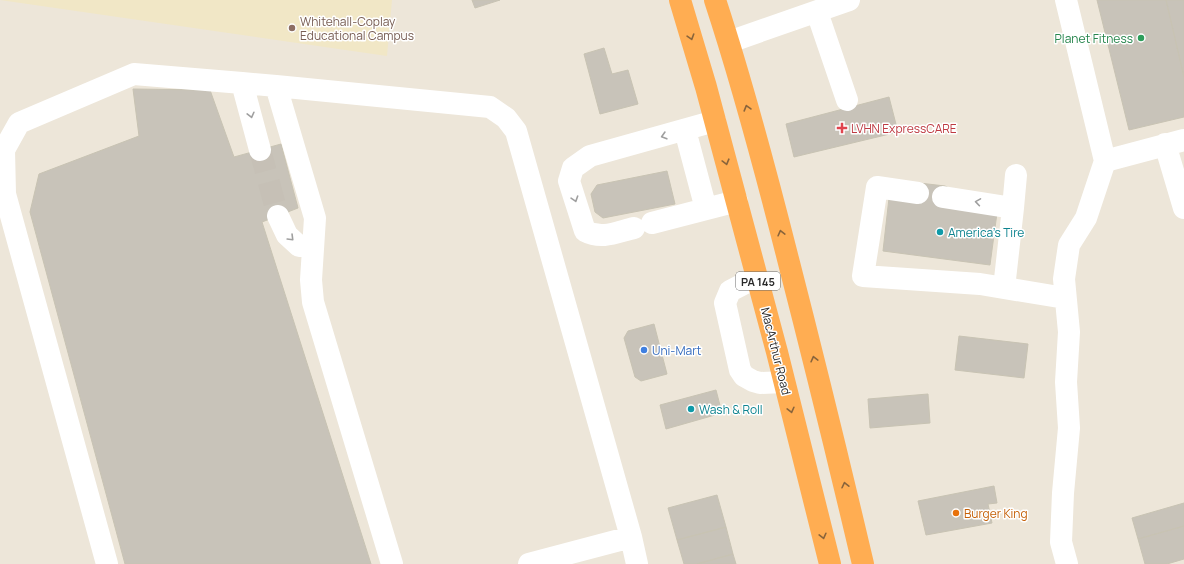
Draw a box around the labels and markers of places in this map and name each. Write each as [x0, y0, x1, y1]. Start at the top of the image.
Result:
place label: Whitehall-Coplay Educational Campus [300, 13, 414, 44]
marker: Whitehall-Coplay Educational Campus [287, 23, 297, 33]
place label: Planet Fitness [1055, 30, 1133, 47]
marker: Planet Fitness [1136, 33, 1146, 43]
place label: LVHN ExpressCARE [851, 120, 957, 137]
marker: LVHN ExpressCARE [836, 122, 848, 134]
place label: America’s Tire [948, 224, 1024, 241]
marker: America’s Tire [935, 227, 945, 237]
place label: Uni-Mart [652, 342, 701, 359]
marker: Uni-Mart [639, 345, 649, 355]
place label: Wash & Roll [699, 401, 763, 418]
marker: Wash & Roll [686, 404, 696, 414]
place label: Burger King [964, 505, 1028, 522]
marker: Burger King [951, 508, 961, 518]

